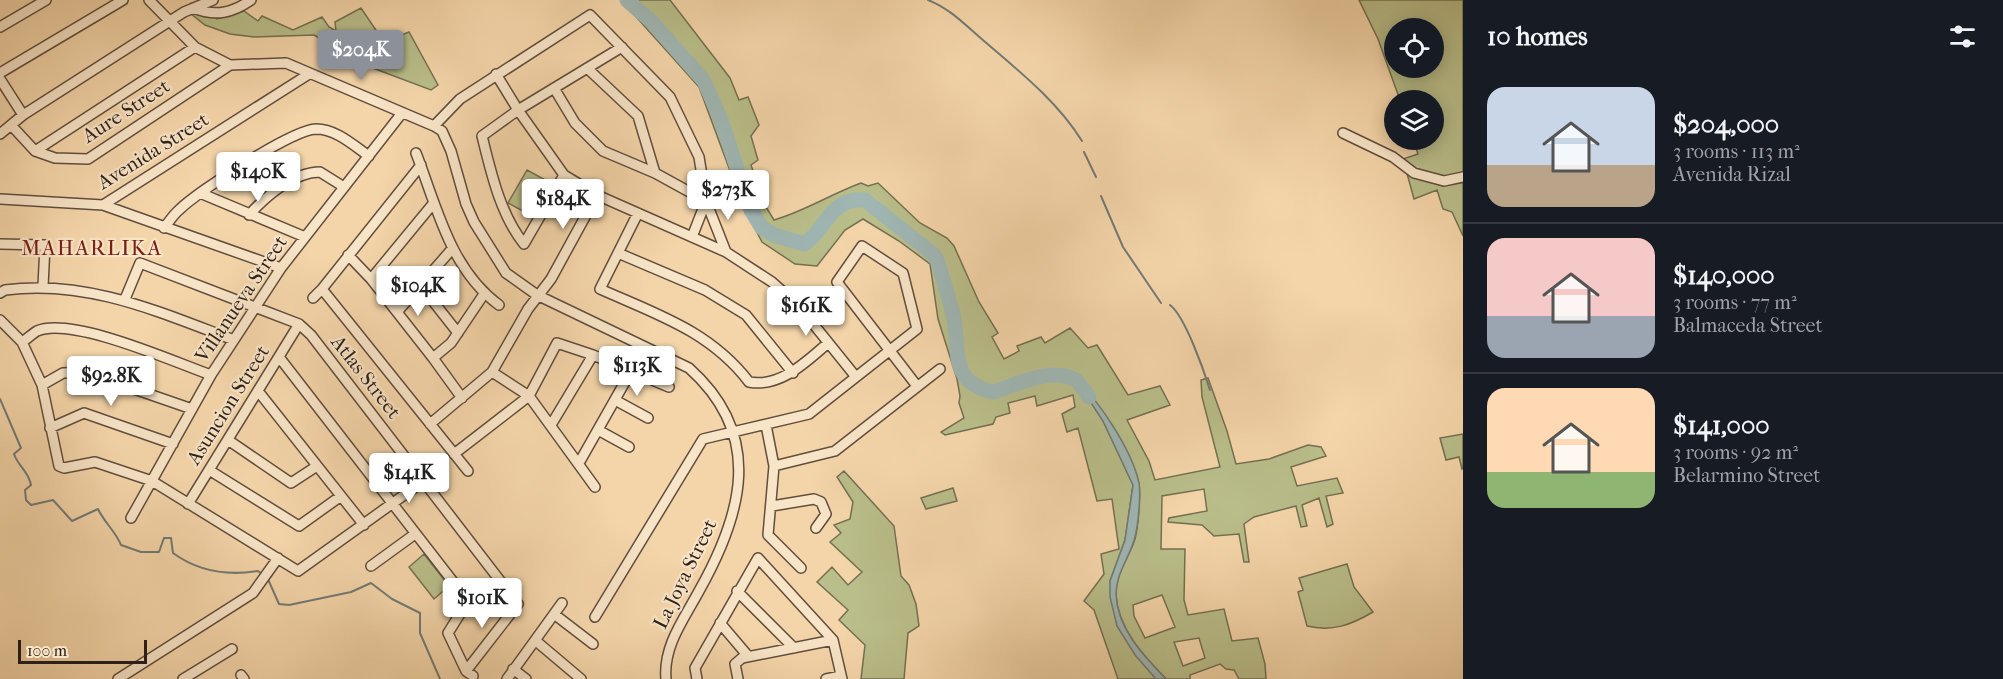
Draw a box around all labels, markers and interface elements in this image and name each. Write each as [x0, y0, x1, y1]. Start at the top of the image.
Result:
map controls [1384, 18, 1444, 150]
button: locate [1384, 18, 1444, 78]
icon: filters [1946, 20, 1979, 53]
text: 10 homes [1487, 21, 1588, 52]
pin: $204K [319, 30, 403, 81]
text: $204K [332, 38, 390, 61]
street label: Aure Street [77, 74, 174, 148]
button: layers [1384, 90, 1444, 150]
street label: Avenida Street [92, 108, 213, 195]
text: $204,000 [1673, 109, 1779, 140]
icon: home [1535, 111, 1607, 183]
text: 3 rooms · 113 m² [1673, 140, 1800, 163]
pin: $140K [216, 152, 300, 203]
text: $140K [230, 160, 286, 183]
text: Avenida Rizal [1673, 163, 1791, 186]
pin: $273K [686, 170, 770, 221]
text: $273K [701, 178, 755, 201]
pin: $184K [521, 179, 605, 230]
text: $184K [536, 187, 590, 210]
street label: Villanueva Street [190, 231, 292, 367]
district label: MAHARLIKA [21, 236, 163, 260]
text: $140,000 [1673, 260, 1775, 291]
icon: home [1535, 262, 1607, 334]
pin: $104K [376, 266, 460, 317]
text: $104K [390, 274, 446, 297]
pin: $161K [764, 286, 848, 337]
text: 3 rooms · 77 m² [1673, 291, 1797, 314]
text: $161K [781, 294, 831, 317]
text: Balmaceda Street [1673, 314, 1823, 337]
street label: Atlas Street [326, 330, 406, 423]
street label: Asuncion Street [182, 341, 274, 470]
pin: $113K [595, 346, 679, 397]
text: $113K [613, 354, 661, 377]
pin: $92.8K [62, 356, 160, 407]
text: $92.8K [81, 364, 141, 387]
text: $141,000 [1673, 410, 1770, 441]
icon: home [1535, 412, 1607, 484]
text: 3 rooms · 92 m² [1673, 441, 1798, 464]
pin: $141K [367, 453, 451, 504]
text: $141K [383, 461, 435, 484]
text: Belarmino Street [1673, 464, 1820, 487]
street label: La Joya Street [649, 515, 721, 633]
pin: $101K [440, 578, 524, 629]
text: $101K [457, 586, 507, 609]
scale bar [18, 637, 147, 664]
text: 100 m [27, 641, 67, 660]

